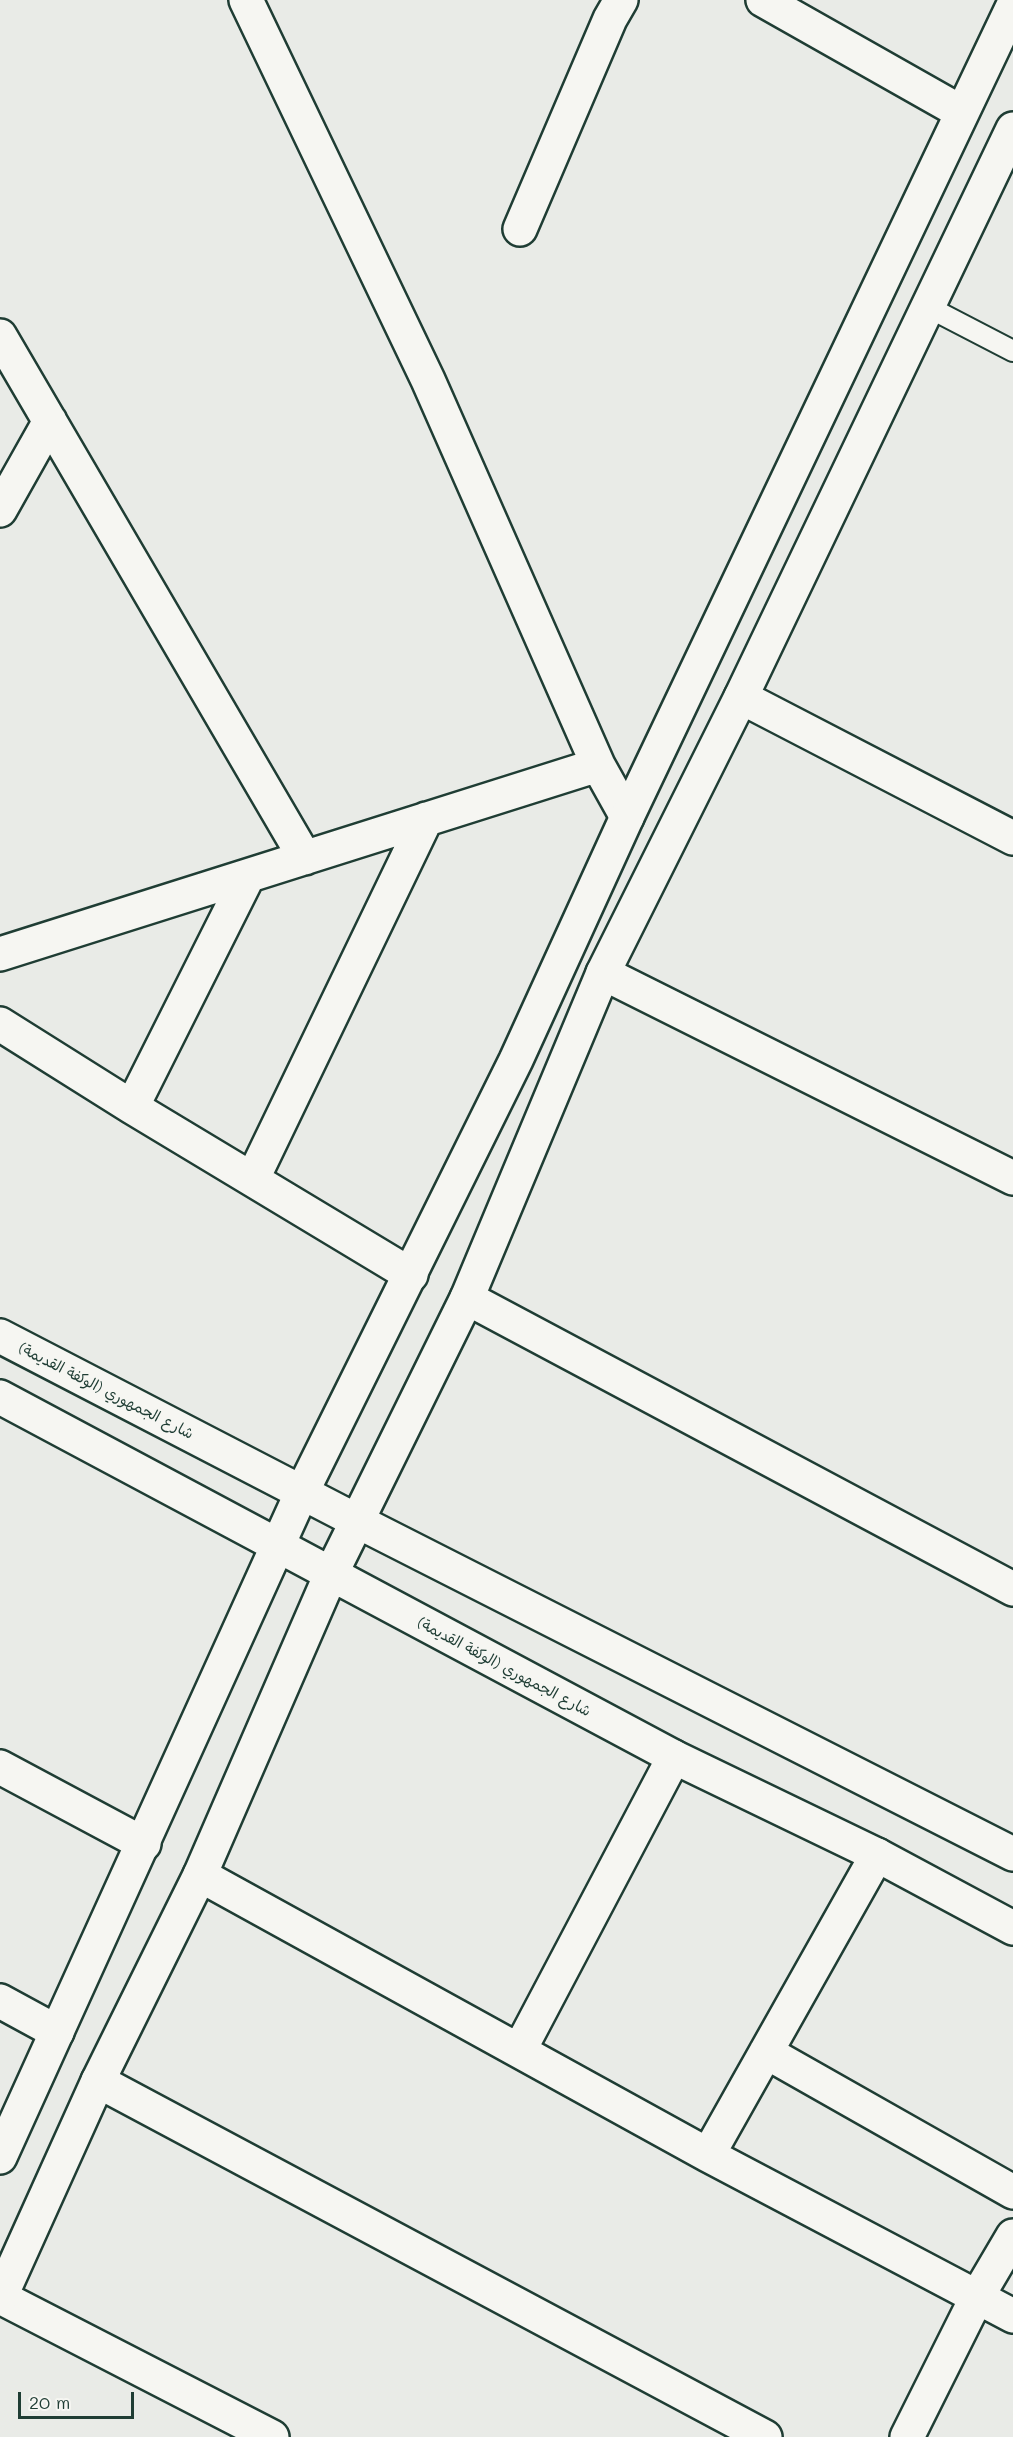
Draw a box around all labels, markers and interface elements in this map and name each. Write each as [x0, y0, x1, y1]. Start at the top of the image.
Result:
street label: شارع الجمهوري (الوكفة القديمة) [15, 1339, 197, 1443]
street label: شارع الجمهوري (الوكفة القديمة) [414, 1614, 594, 1720]
scale bar [21, 2380, 136, 2418]
text: 20 m [29, 2390, 70, 2414]

